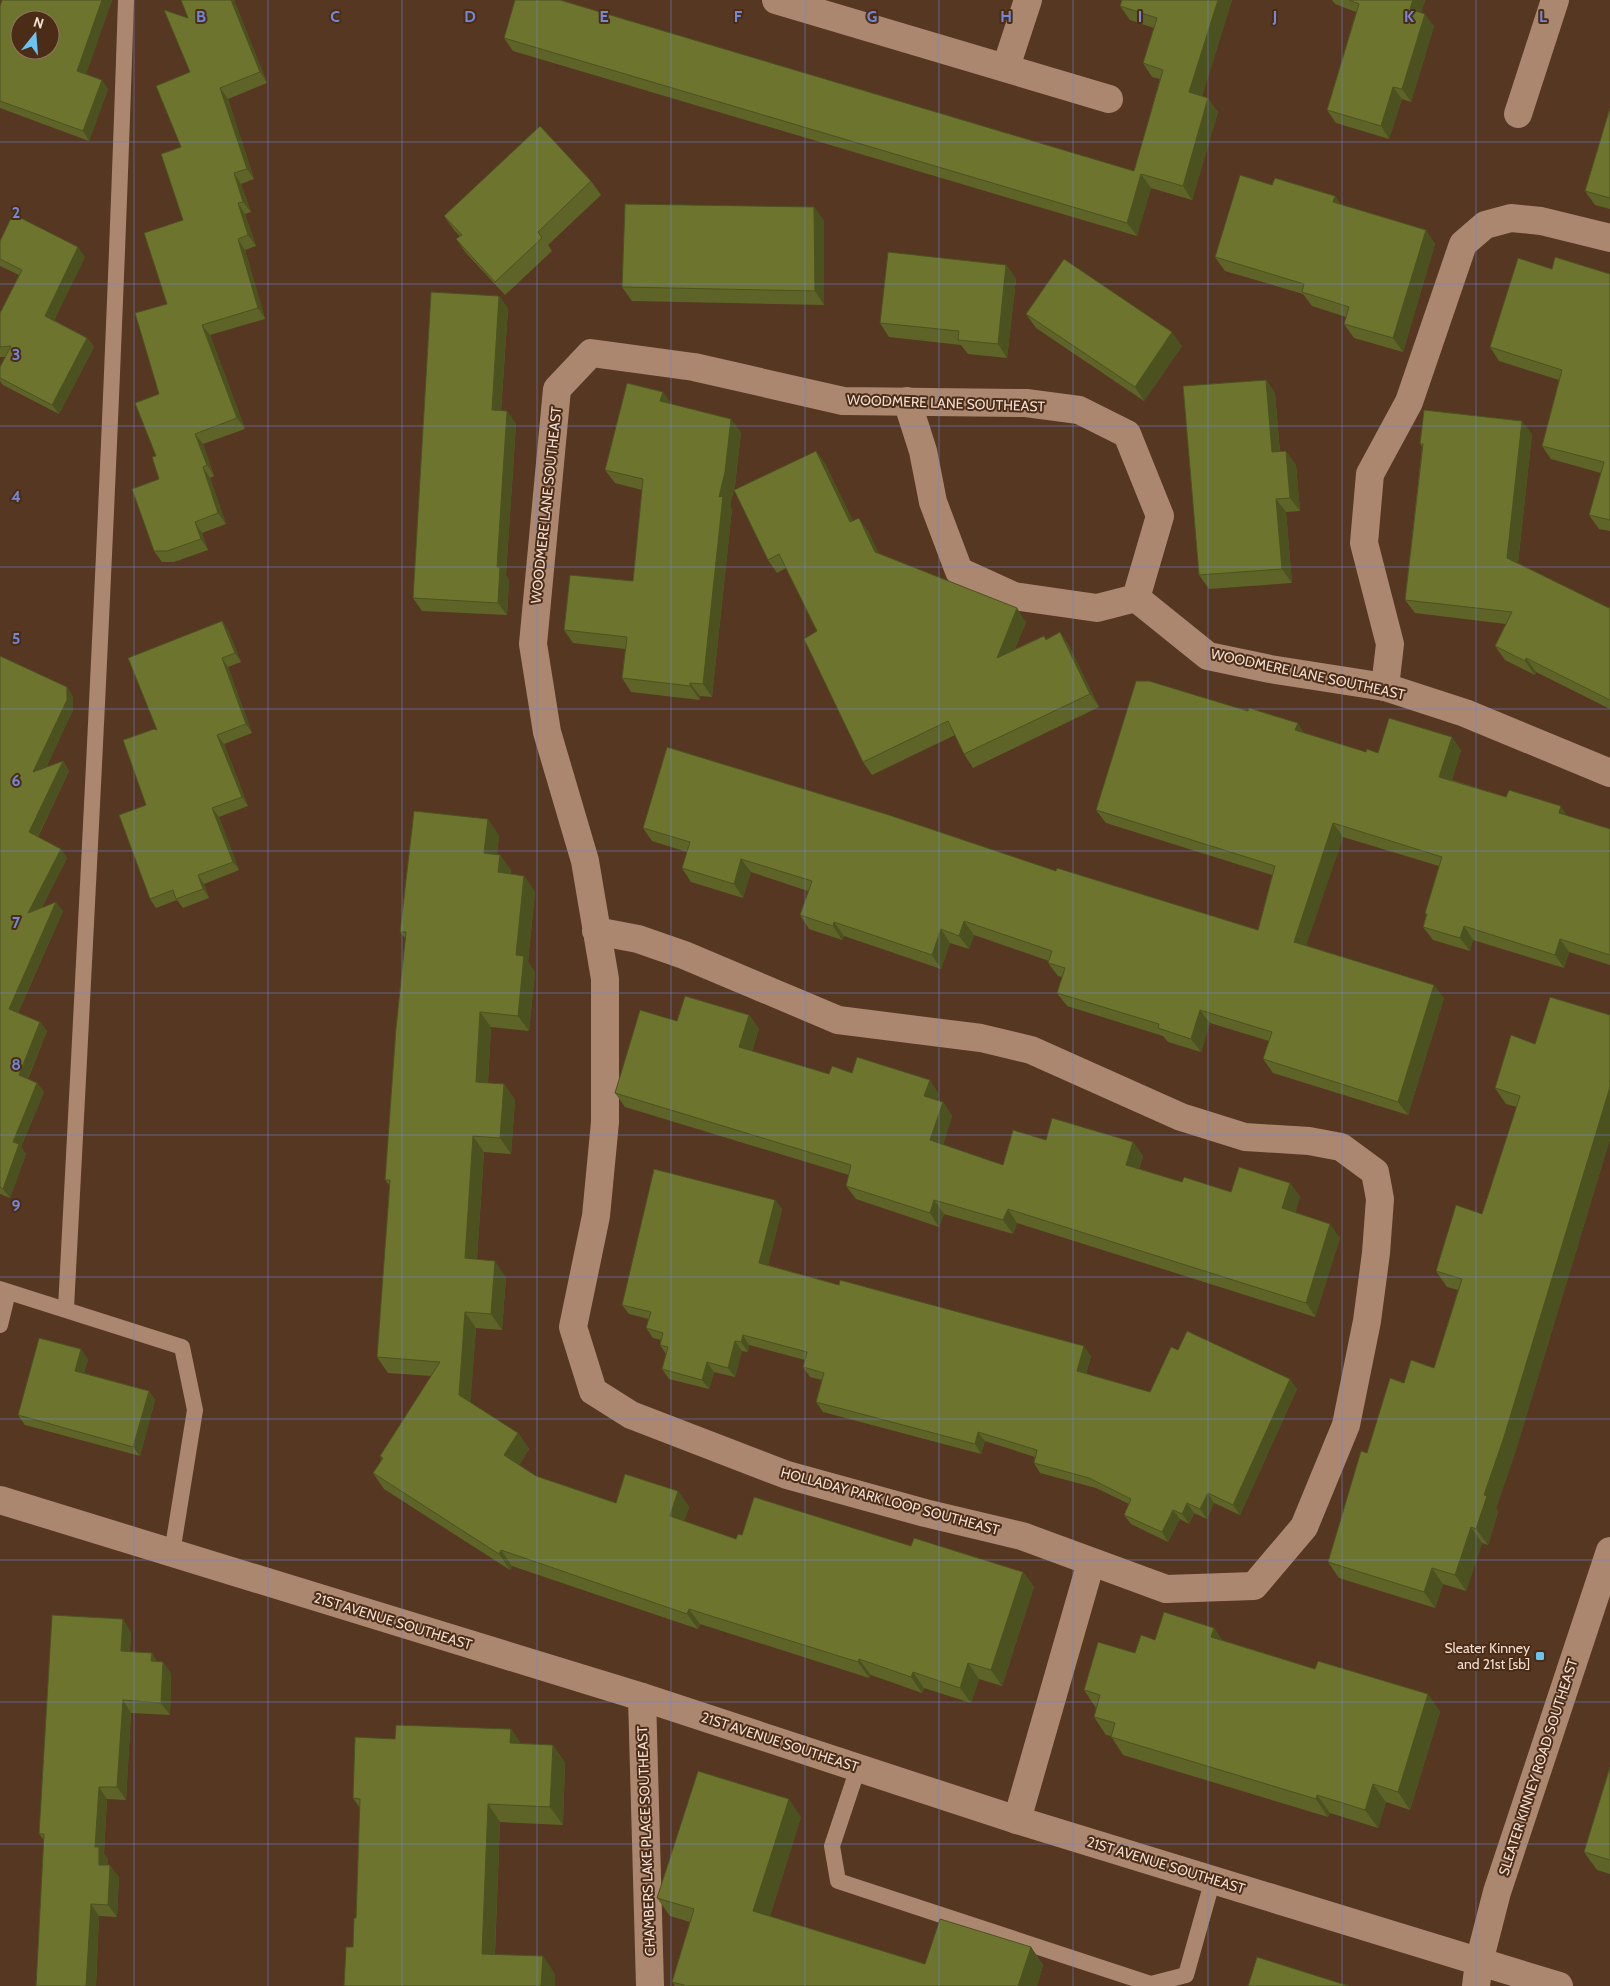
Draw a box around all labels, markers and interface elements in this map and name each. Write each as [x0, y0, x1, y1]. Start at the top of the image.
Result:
text: B [196, 7, 206, 26]
text: C [330, 7, 340, 26]
text: D [464, 7, 476, 26]
text: E [599, 7, 609, 26]
text: F [734, 7, 743, 26]
text: G [867, 7, 877, 26]
text: H [1000, 7, 1012, 26]
text: I [1138, 7, 1142, 26]
text: J [1272, 7, 1277, 26]
text: K [1404, 7, 1414, 26]
text: L [1539, 7, 1547, 26]
north arrow [10, 10, 60, 60]
text: N [31, 13, 46, 33]
text: 2 [12, 203, 20, 222]
text: 3 [12, 345, 20, 364]
street label: WOODMERE LANE SOUTHEAST [847, 391, 1046, 415]
street label: WOODMERE LANE SOUTHEAST [527, 405, 565, 604]
text: 4 [11, 487, 21, 506]
text: 5 [12, 629, 20, 648]
street label: WOODMERE LANE SOUTHEAST [1209, 645, 1407, 704]
text: 6 [12, 771, 21, 790]
text: 7 [12, 913, 21, 932]
text: 8 [11, 1055, 21, 1074]
text: 9 [12, 1196, 21, 1215]
street label: HOLLADAY PARK LOOP SOUTHEAST [779, 1463, 1002, 1539]
street label: 21ST AVENUE SOUTHEAST [312, 1588, 475, 1654]
place label: Sleater Kinney and 21st [sb] [1444, 1639, 1530, 1673]
marker: Sleater Kinney and 21st [sb] [1534, 1650, 1546, 1662]
street label: SLEATER KINNEY ROAD SOUTHEAST [1494, 1656, 1582, 1878]
street label: 21ST AVENUE SOUTHEAST [699, 1708, 861, 1776]
street label: CHAMBERS LAKE PLACE SOUTHEAST [633, 1725, 659, 1956]
street label: 21ST AVENUE SOUTHEAST [1085, 1832, 1248, 1898]

